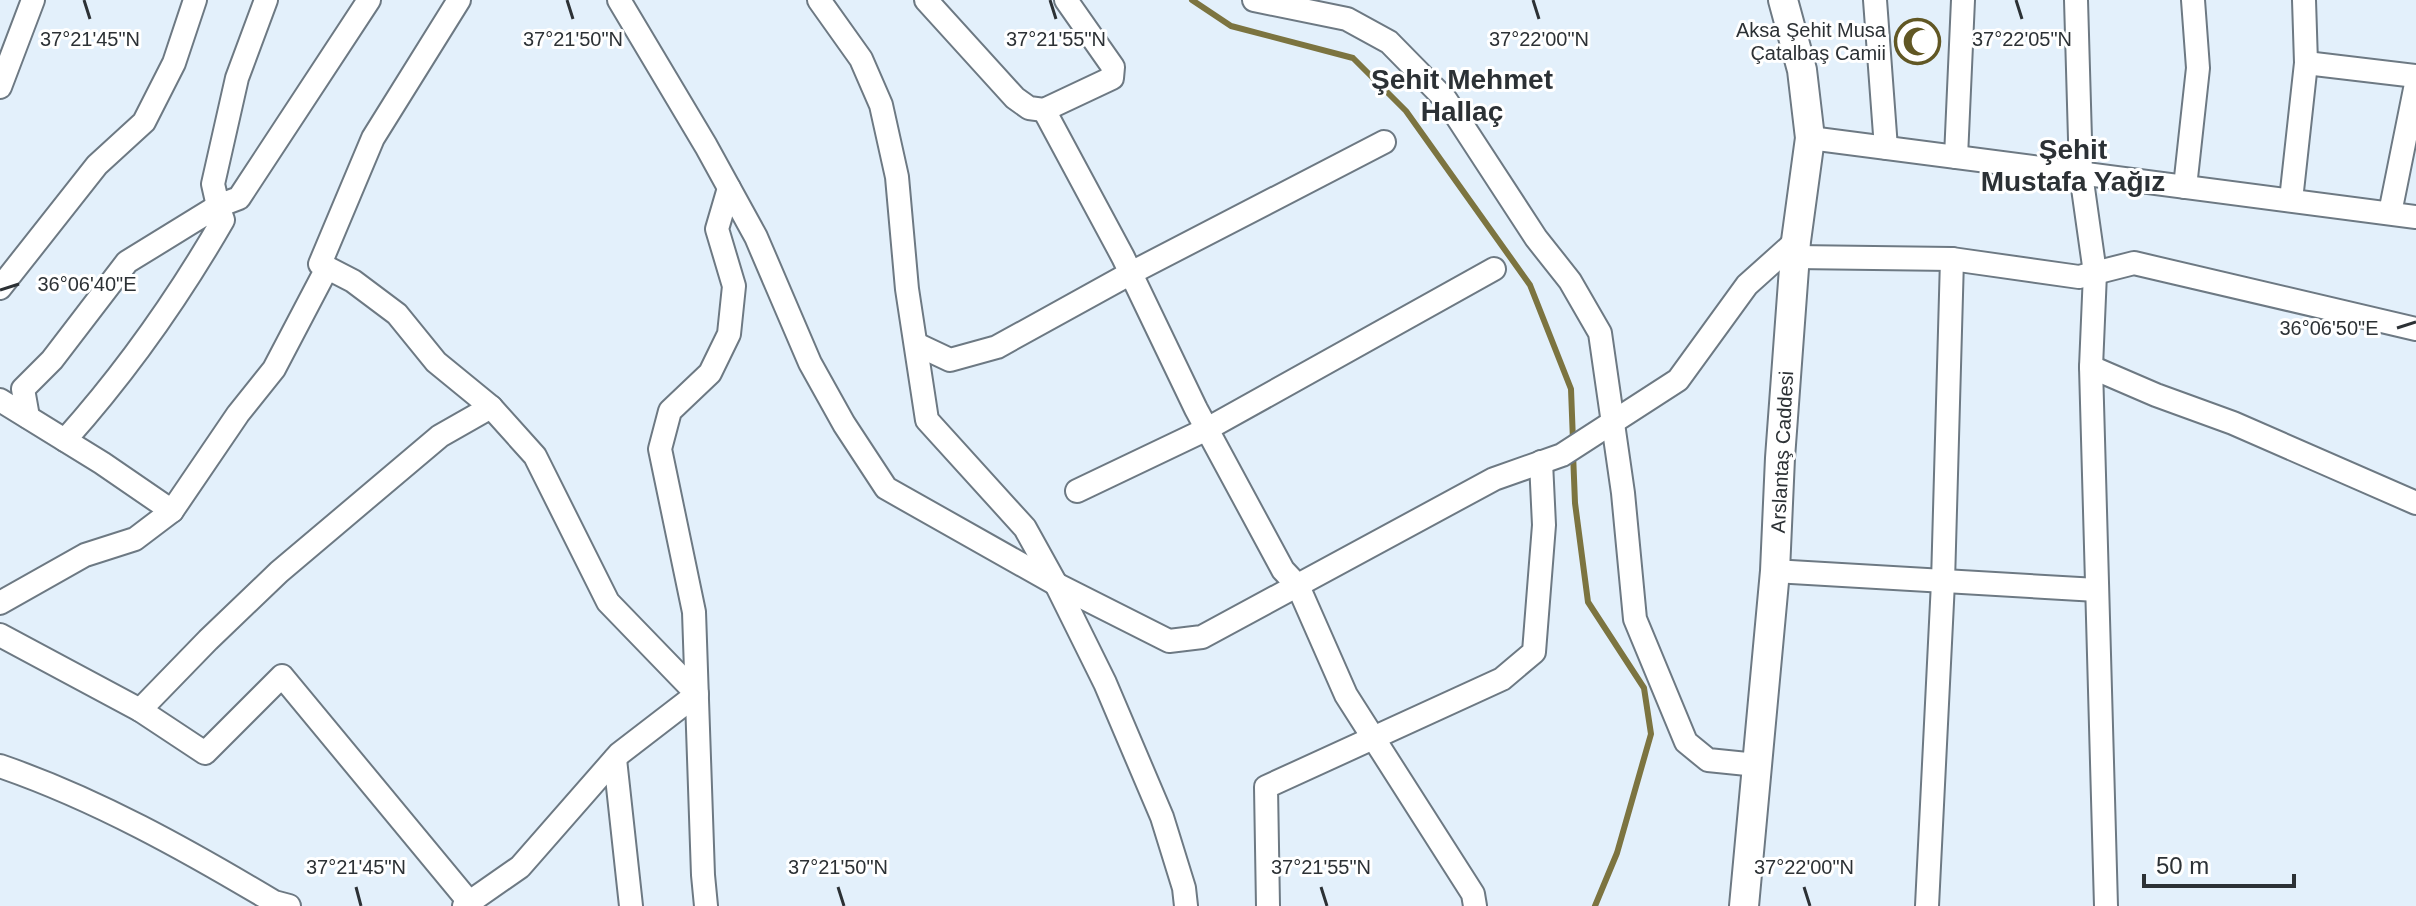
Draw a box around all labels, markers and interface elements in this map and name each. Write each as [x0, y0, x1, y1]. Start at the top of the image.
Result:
mosque icon: Aksa Şehit Musa Çatalbaş Camii [1893, 18, 1941, 66]
place label: Aksa Şehit Musa Çatalbaş Camii [1736, 19, 1887, 64]
text: 37°21'45"N [40, 28, 140, 50]
text: 37°21'50"N [523, 28, 623, 50]
text: 37°21'55"N [1006, 28, 1106, 50]
text: 37°22'00"N [1489, 28, 1589, 50]
text: 37°22'05"N [1972, 28, 2072, 50]
district label: Şehit Mehmet Hallaç [1371, 64, 1553, 127]
district label: Şehit Mustafa Yağız [1981, 134, 2165, 197]
text: 36°06'40"E [38, 273, 137, 295]
text: 36°06'50"E [2280, 317, 2379, 339]
street label: Arslantaş Caddesi [1767, 370, 1797, 534]
scale bar [2144, 838, 2294, 888]
text: 50 m [2156, 852, 2209, 879]
text: 37°21'45"N [306, 856, 406, 878]
text: 37°21'50"N [788, 856, 888, 878]
text: 37°21'55"N [1271, 856, 1371, 878]
text: 37°22'00"N [1754, 856, 1854, 878]

